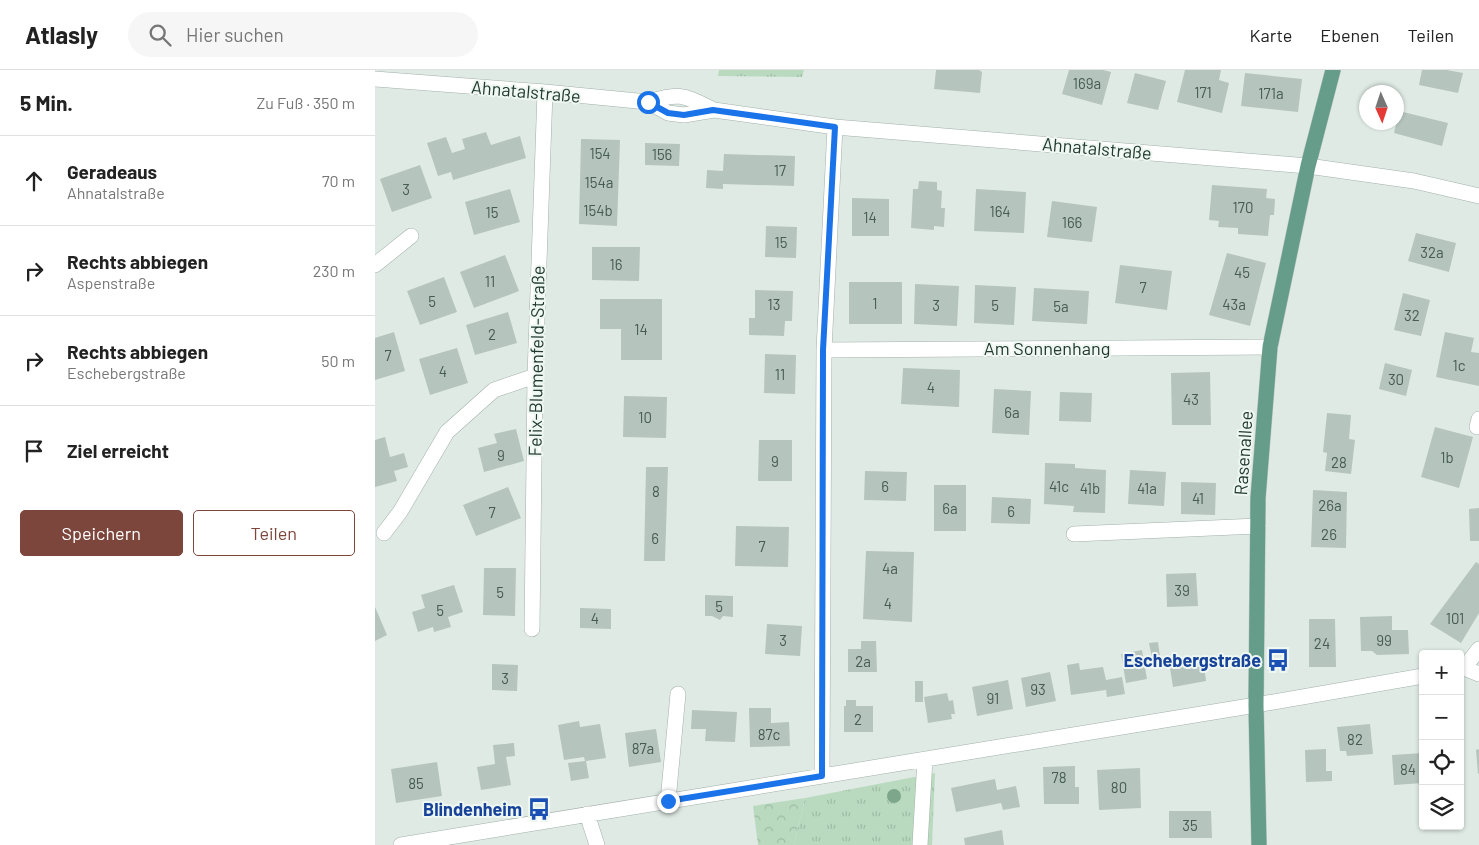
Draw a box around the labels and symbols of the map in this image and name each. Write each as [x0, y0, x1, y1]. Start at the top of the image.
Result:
house number: 169a [1073, 74, 1101, 92]
street label: Ahnatalstraße [470, 75, 582, 107]
house number: 171 [1194, 83, 1212, 101]
house number: 171a [1258, 84, 1284, 102]
north arrow [1359, 85, 1404, 130]
route start [637, 91, 660, 114]
street label: Ahnatalstraße [1041, 132, 1153, 164]
house number: 154 [589, 144, 611, 162]
house number: 156 [652, 145, 672, 163]
house number: 17 [774, 161, 786, 179]
house number: 154a [585, 173, 613, 191]
house number: 3 [402, 180, 410, 198]
house number: 170 [1233, 198, 1253, 216]
house number: 154b [583, 201, 613, 219]
house number: 164 [989, 202, 1011, 220]
house number: 15 [486, 203, 498, 221]
house number: 14 [863, 208, 877, 226]
house number: 166 [1062, 213, 1082, 231]
house number: 15 [775, 233, 787, 251]
house number: 32a [1420, 243, 1444, 261]
house number: 16 [610, 255, 622, 273]
house number: 45 [1234, 263, 1250, 281]
street label: Felix-Blumenfeld-Straße [523, 265, 549, 457]
house number: 11 [485, 272, 495, 290]
house number: 7 [1139, 278, 1147, 296]
house number: 5 [428, 292, 436, 310]
house number: 1 [872, 294, 878, 312]
house number: 13 [768, 295, 780, 313]
house number: 43a [1222, 295, 1246, 313]
house number: 3 [932, 296, 940, 314]
house number: 5 [991, 296, 999, 314]
house number: 5a [1053, 297, 1069, 315]
house number: 32 [1404, 306, 1420, 324]
house number: 14 [634, 320, 648, 338]
house number: 2 [488, 325, 496, 343]
street label: Am Sonnenhang [984, 337, 1110, 359]
house number: 7 [384, 346, 392, 364]
house number: 1c [1452, 356, 1466, 374]
house number: 4 [439, 362, 447, 380]
house number: 11 [775, 365, 785, 383]
house number: 30 [1388, 370, 1404, 388]
house number: 4 [927, 378, 935, 396]
house number: 43 [1183, 390, 1199, 408]
house number: 6a [1004, 403, 1020, 421]
house number: 10 [638, 408, 652, 426]
street label: Rasenallee [1229, 410, 1257, 496]
house number: 9 [497, 446, 505, 464]
house number: 1b [1440, 448, 1454, 466]
house number: 9 [771, 452, 779, 470]
house number: 28 [1331, 453, 1347, 471]
house number: 6 [881, 477, 889, 495]
house number: 41c [1049, 477, 1069, 495]
house number: 41b [1080, 479, 1100, 497]
house number: 41a [1137, 479, 1157, 497]
house number: 8 [652, 482, 660, 500]
house number: 41 [1192, 489, 1204, 507]
house number: 26a [1318, 496, 1342, 514]
house number: 6a [942, 499, 958, 517]
house number: 6 [1007, 502, 1015, 520]
house number: 7 [488, 503, 496, 521]
house number: 26 [1321, 525, 1337, 543]
house number: 6 [651, 529, 659, 547]
house number: 7 [758, 537, 766, 555]
house number: 4a [882, 559, 898, 577]
house number: 39 [1174, 581, 1190, 599]
house number: 5 [496, 583, 504, 601]
house number: 4 [884, 594, 892, 612]
house number: 5 [715, 597, 723, 615]
house number: 5 [436, 601, 444, 619]
house number: 4 [591, 609, 599, 627]
house number: 101 [1446, 609, 1464, 627]
house number: 3 [779, 631, 787, 649]
house number: 99 [1376, 631, 1392, 649]
house number: 24 [1314, 634, 1330, 652]
bus stop icon: Eschebergstraße [1265, 647, 1291, 673]
place label: Eschebergstraße [1123, 649, 1261, 671]
house number: 2a [855, 652, 871, 670]
house number: 3 [501, 669, 509, 687]
house number: 93 [1030, 680, 1046, 698]
house number: 91 [987, 689, 999, 707]
house number: 2 [854, 710, 862, 728]
house number: 87c [758, 725, 781, 743]
house number: 82 [1347, 730, 1363, 748]
house number: 87a [632, 739, 654, 757]
house number: 84 [1400, 760, 1416, 778]
house number: 78 [1052, 768, 1066, 786]
house number: 85 [408, 774, 424, 792]
house number: 80 [1111, 778, 1127, 796]
route end [657, 790, 680, 813]
bus stop icon: Blindenheim [526, 796, 552, 822]
place label: Blindenheim [423, 798, 522, 820]
house number: 35 [1182, 816, 1198, 834]

